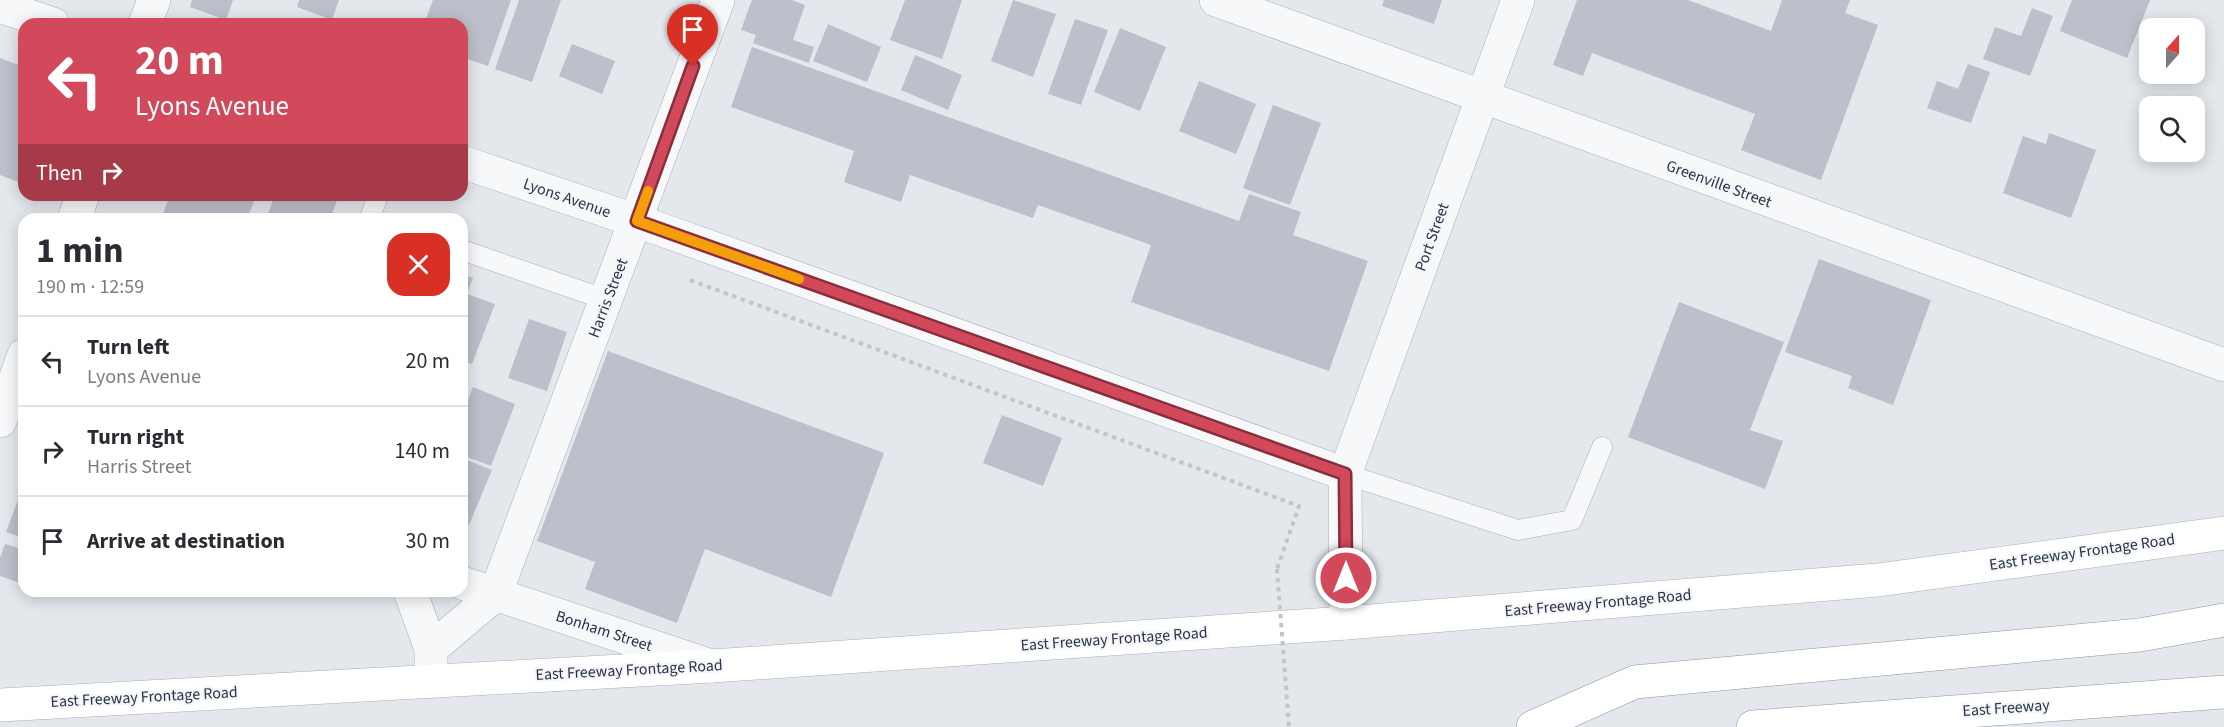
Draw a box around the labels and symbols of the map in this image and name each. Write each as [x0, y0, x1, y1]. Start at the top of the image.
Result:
pin [667, 4, 718, 66]
north arrow [2139, 18, 2205, 84]
street label: Greenville Street [1663, 155, 1775, 213]
street label: Lyons Avenue [520, 173, 614, 223]
street label: Port Street [1409, 199, 1455, 274]
street label: Harris Street [583, 255, 633, 341]
street label: East Freeway Frontage Road [1988, 528, 2176, 576]
position arrow [1314, 546, 1378, 610]
street label: East Freeway Frontage Road [1504, 584, 1692, 622]
street label: Bonham Street [553, 605, 656, 657]
street label: East Freeway Frontage Road [1020, 621, 1208, 657]
street label: East Freeway Frontage Road [535, 654, 723, 686]
street label: East Freeway Frontage Road [50, 681, 238, 713]
street label: East Freeway [1962, 694, 2051, 722]

